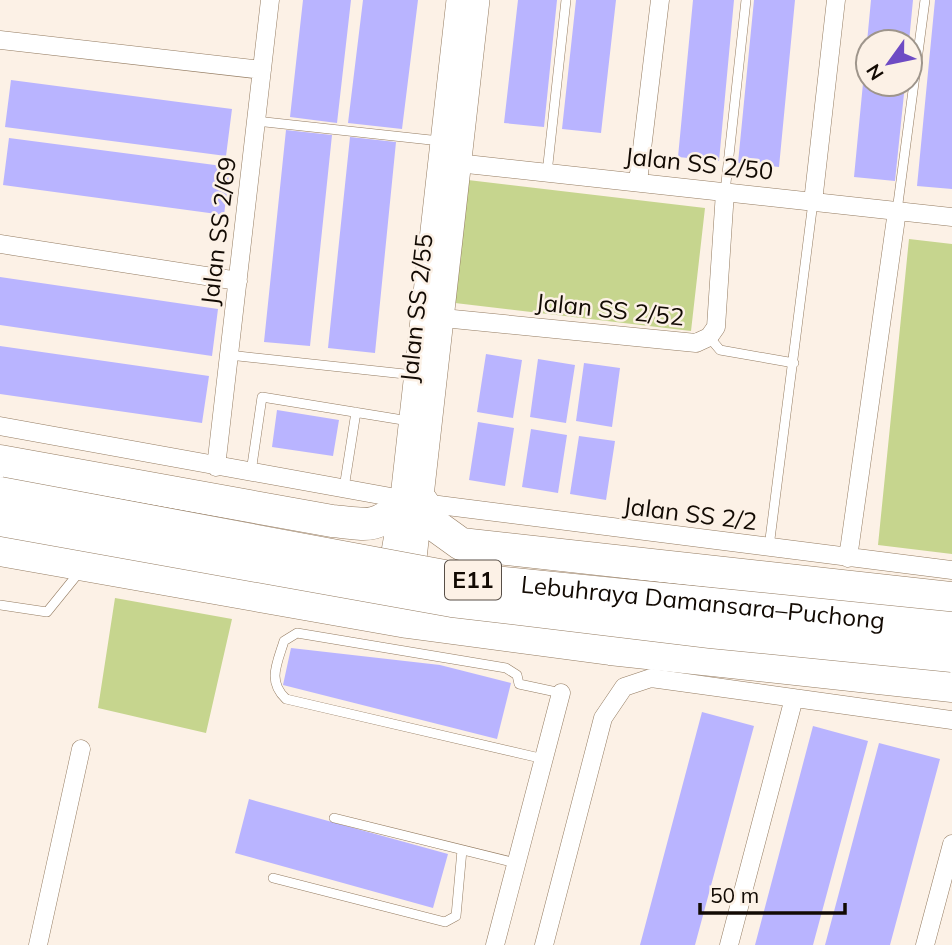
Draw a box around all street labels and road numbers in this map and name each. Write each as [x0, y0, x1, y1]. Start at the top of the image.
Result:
street label: Jalan SS 2/50 [623, 140, 775, 186]
street label: Jalan SS 2/69 [194, 155, 242, 307]
street label: Jalan SS 2/55 [393, 232, 439, 384]
street label: Jalan SS 2/52 [534, 286, 686, 332]
street label: Jalan SS 2/2 [622, 490, 759, 536]
road number: E11 [445, 560, 501, 600]
street label: Lebuhraya Damansara–Puchong [520, 569, 886, 635]

